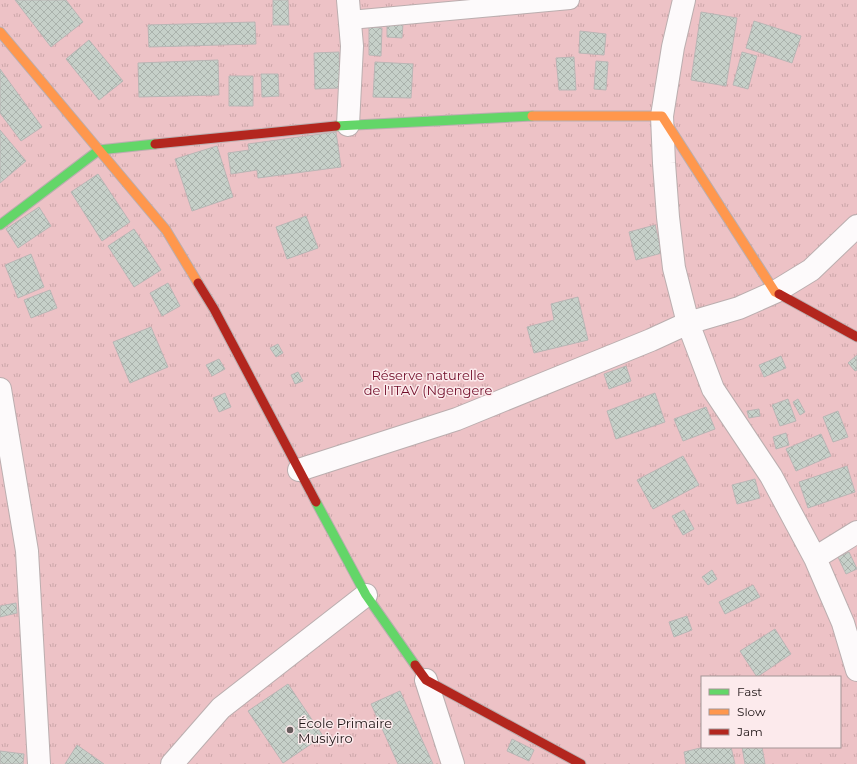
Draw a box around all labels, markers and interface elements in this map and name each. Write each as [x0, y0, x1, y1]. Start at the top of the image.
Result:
park label: Réserve naturelle de l'ITAV (Ngengere [364, 367, 492, 398]
legend [701, 676, 841, 748]
text: Fast [737, 684, 762, 699]
text: Slow [737, 704, 766, 719]
place label: École Primaire Musiyiro [298, 715, 392, 746]
text: Jam [736, 724, 763, 739]
marker: École Primaire Musiyiro [285, 725, 295, 735]

